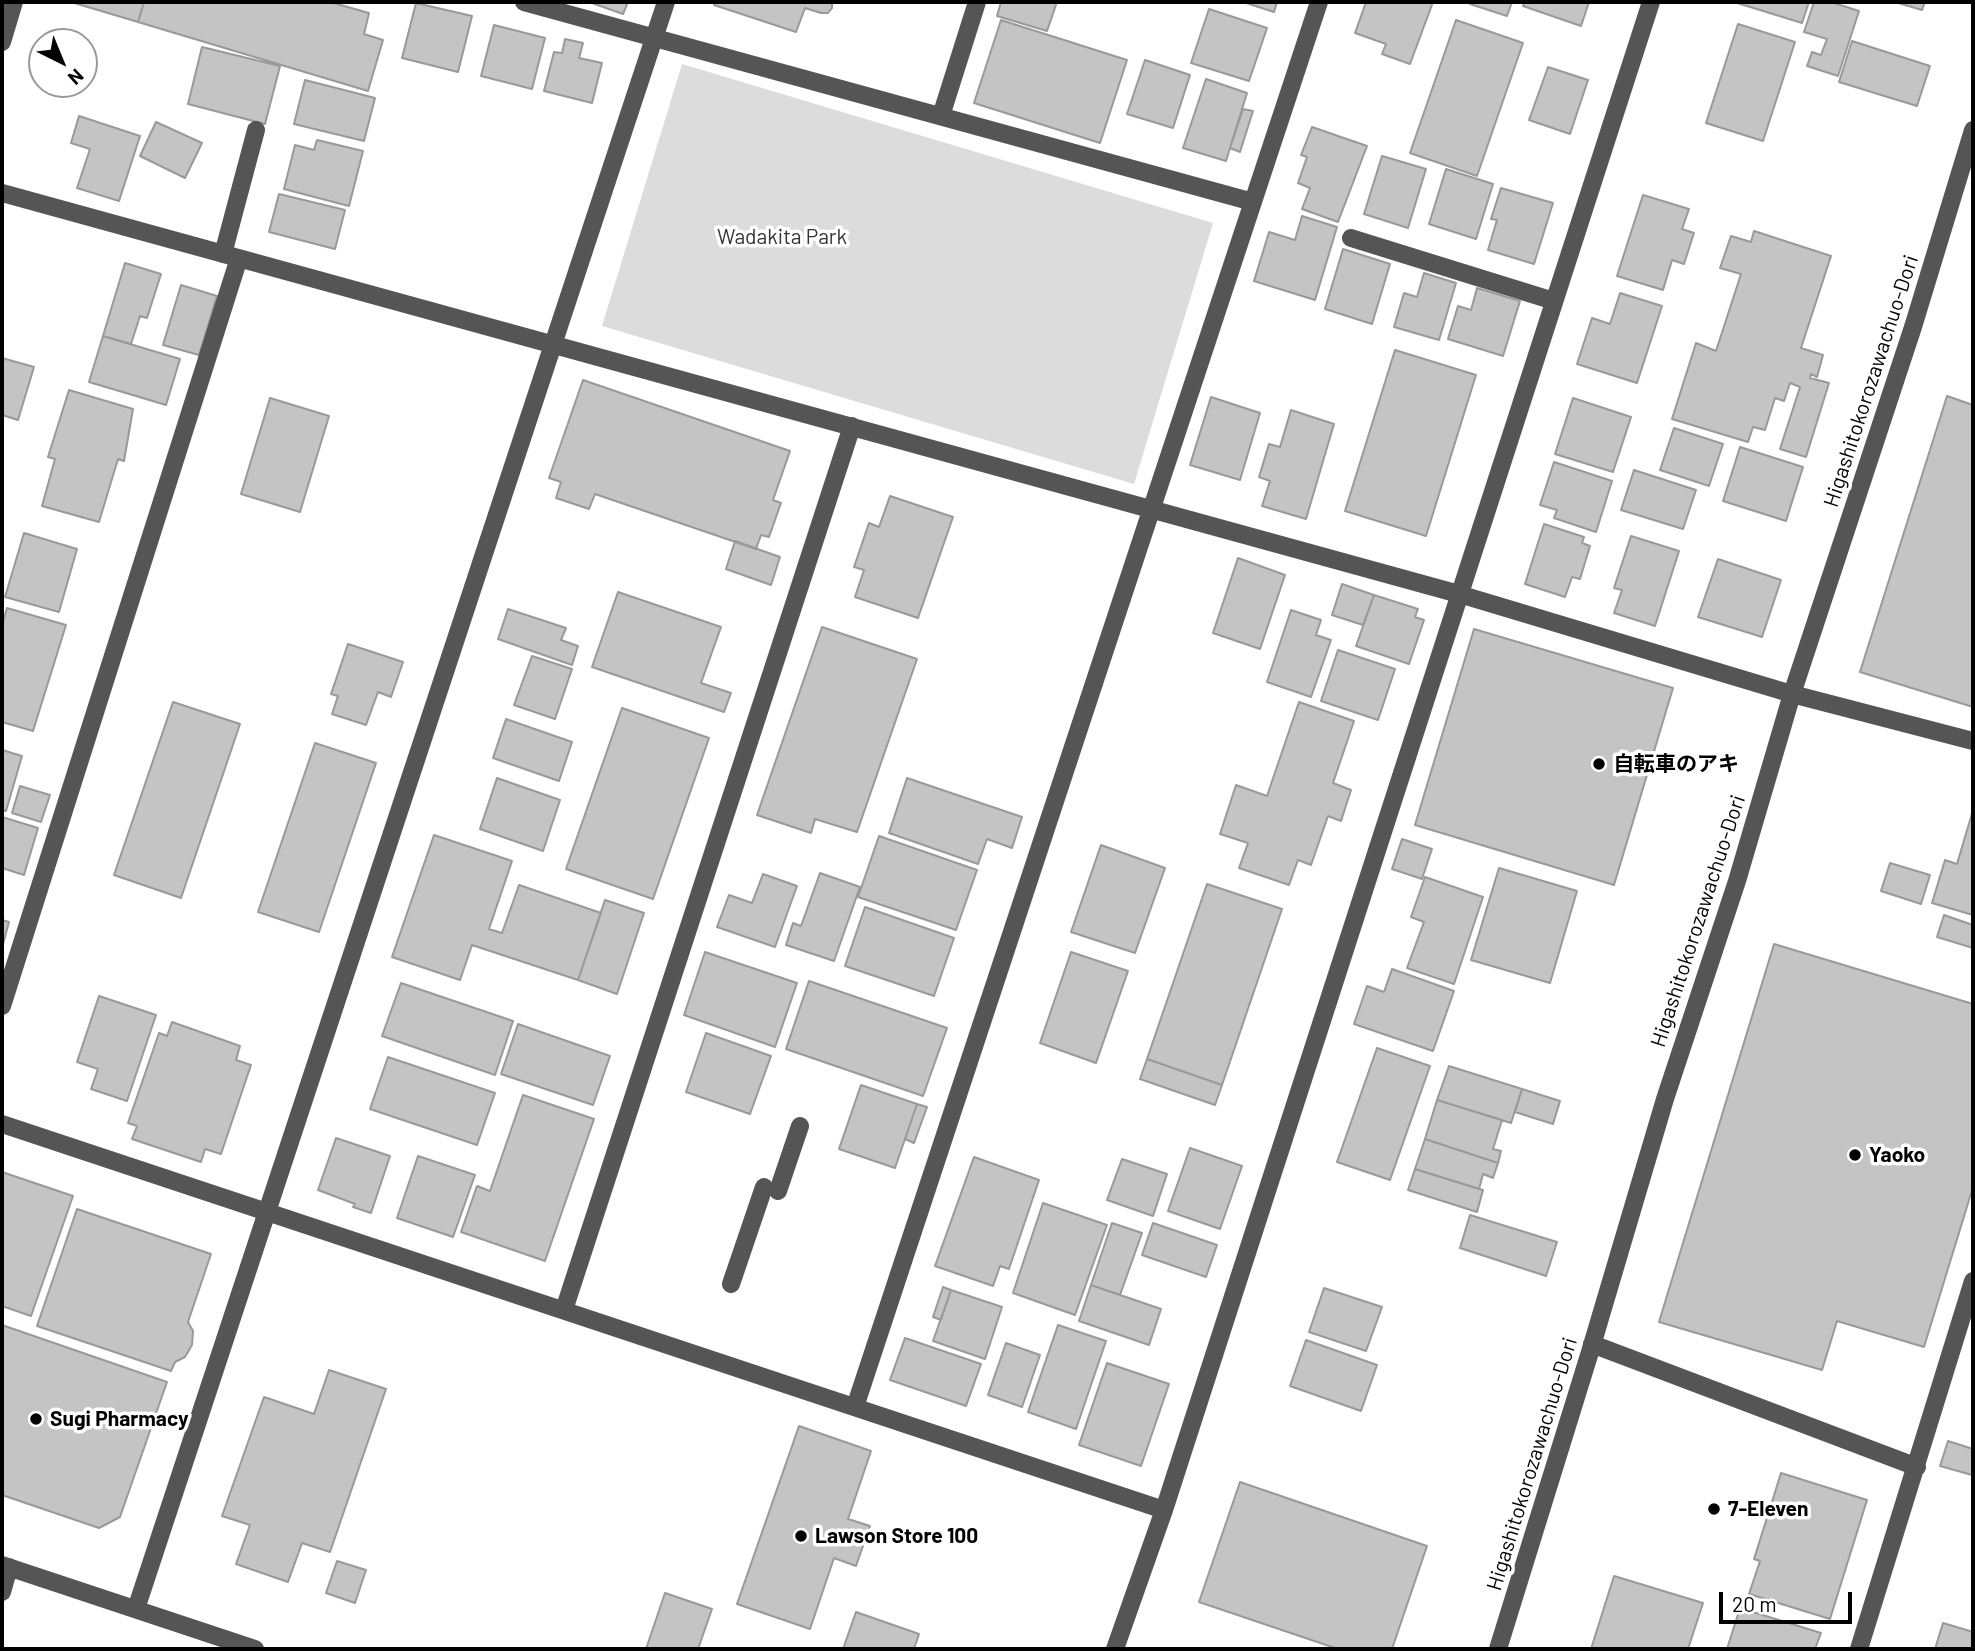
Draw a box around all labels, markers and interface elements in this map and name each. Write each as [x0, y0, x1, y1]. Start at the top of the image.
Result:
north arrow [28, 28, 98, 98]
text: N [64, 65, 89, 90]
park label: Wadakita Park [717, 224, 847, 250]
street label: Higashitokorozawachuo-Dori [1818, 252, 1924, 510]
place label: 自転車のアキ [1613, 751, 1739, 777]
marker: 自転車のアキ [1591, 756, 1607, 772]
street label: Higashitokorozawachuo-Dori [1645, 792, 1751, 1050]
place label: Yaoko [1869, 1142, 1925, 1168]
marker: Yaoko [1847, 1147, 1863, 1163]
street label: Higashitokorozawachuo-Dori [1481, 1334, 1583, 1594]
place label: Sugi Pharmacy [50, 1406, 189, 1432]
marker: Sugi Pharmacy [28, 1411, 44, 1427]
place label: 7-Eleven [1728, 1496, 1808, 1522]
marker: 7-Eleven [1706, 1501, 1722, 1517]
place label: Lawson Store 100 [815, 1523, 978, 1549]
marker: Lawson Store 100 [793, 1528, 809, 1544]
scale bar [1723, 1578, 1856, 1622]
text: 20 m [1732, 1591, 1777, 1616]

